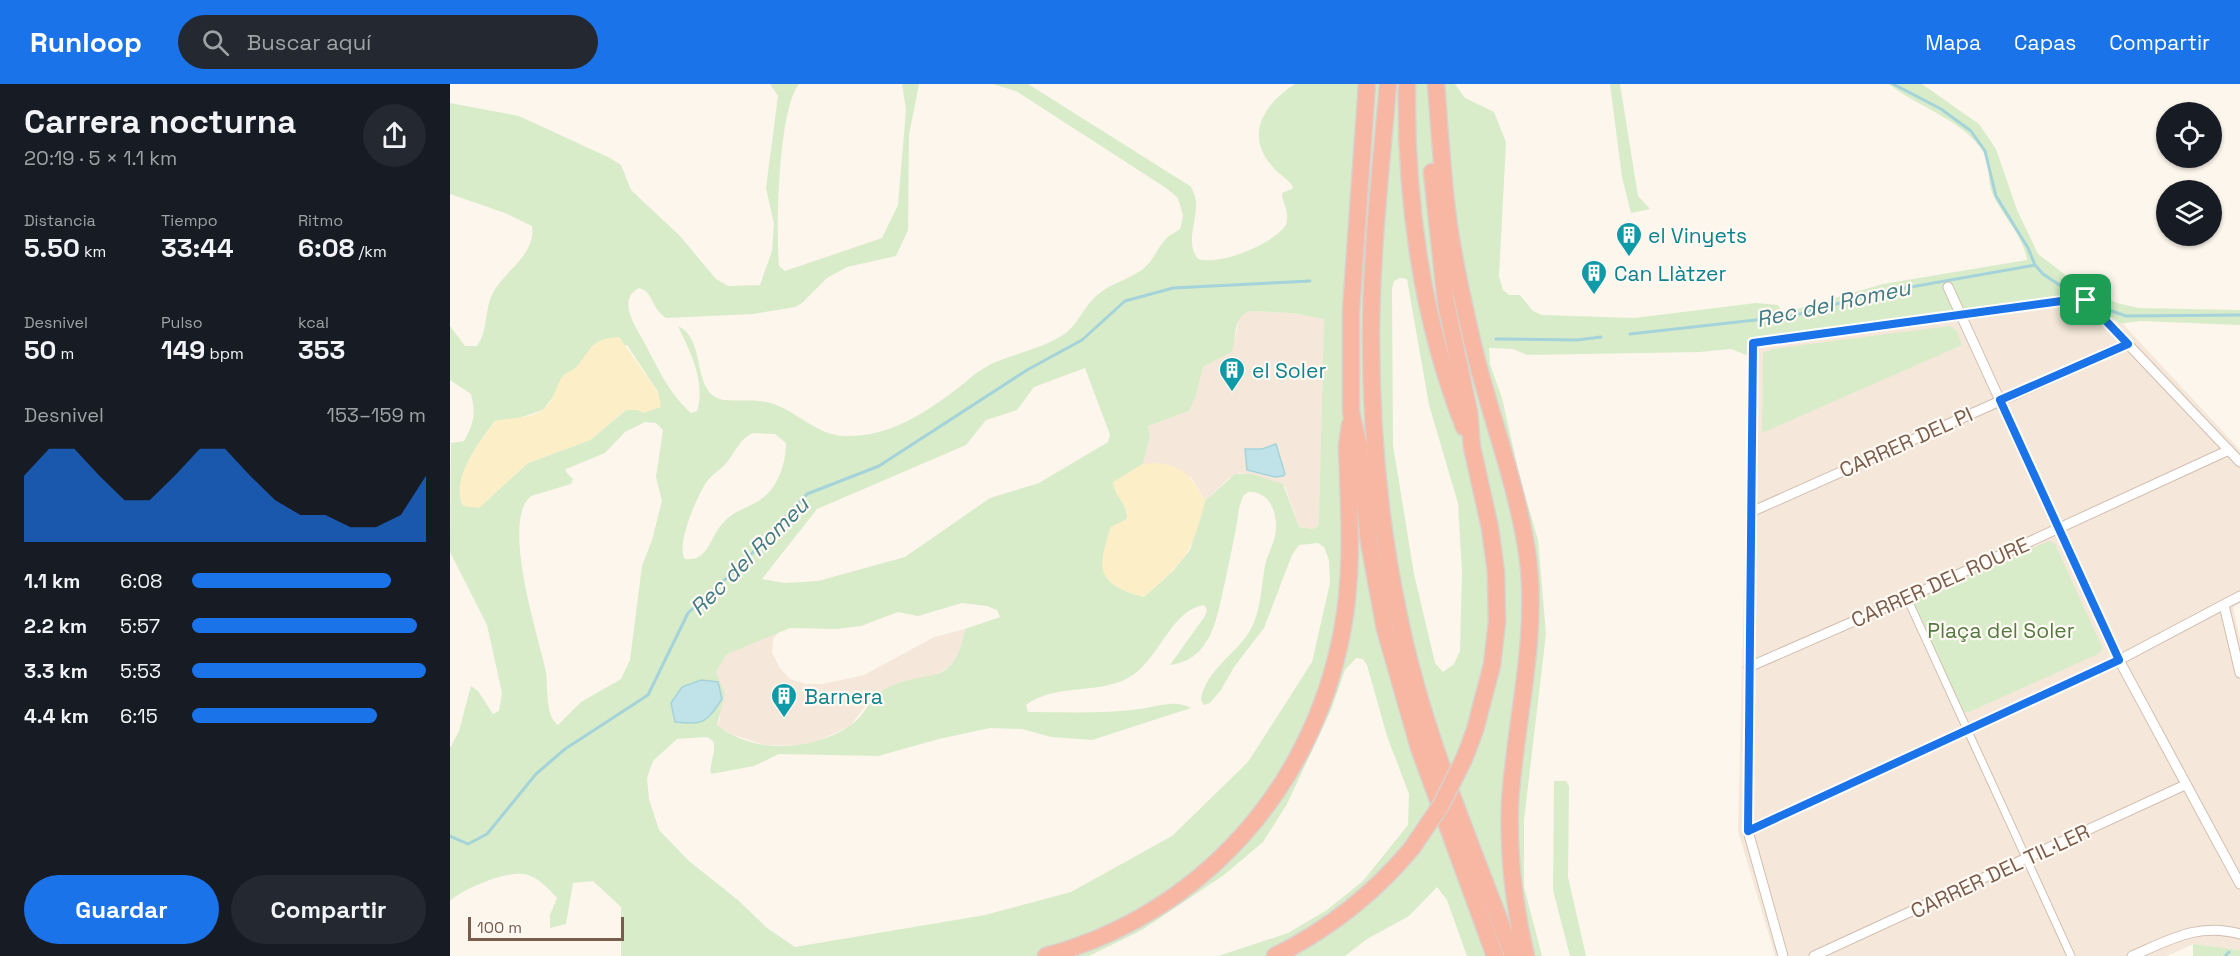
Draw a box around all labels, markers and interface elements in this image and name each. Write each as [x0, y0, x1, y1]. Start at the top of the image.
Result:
search box [178, 15, 598, 69]
text: Runloop [30, 24, 142, 60]
icon: search [199, 26, 232, 59]
text: Buscar aquí [247, 28, 372, 56]
text: Mapa [1925, 29, 1981, 56]
text: Capas [2014, 29, 2076, 56]
text: Compartir [2109, 29, 2210, 56]
text: Carrera nocturna [24, 101, 296, 143]
map controls [2156, 102, 2222, 246]
button: locate [2156, 102, 2222, 168]
button: share [363, 104, 426, 167]
text: 20:19 · 5 × 1.1 km [24, 145, 177, 171]
button: layers [2156, 180, 2222, 246]
text: Distancia [24, 210, 96, 231]
text: Tiempo [161, 210, 218, 231]
text: Ritmo [298, 210, 343, 231]
building icon: el Vinyets [1614, 220, 1644, 258]
place label: el Vinyets [1648, 222, 1747, 249]
text: 5.50 [24, 231, 80, 265]
text: 33:44 [161, 231, 233, 265]
text: 6:08 [298, 231, 354, 265]
text: km [80, 241, 106, 262]
text: /km [354, 241, 387, 262]
building icon: Can Llàtzer [1579, 258, 1609, 296]
place label: Can Llàtzer [1614, 260, 1726, 287]
water label: Rec del Romeu [1753, 273, 1914, 333]
pin [2060, 274, 2111, 325]
icon: arrive [2069, 283, 2102, 316]
text: Desnivel [24, 312, 88, 333]
text: Pulso [161, 312, 203, 333]
text: kcal [298, 312, 329, 333]
text: 50 [24, 333, 56, 367]
text: 149 [161, 333, 205, 367]
text: 353 [298, 333, 345, 367]
text: m [56, 343, 74, 364]
text: bpm [205, 343, 244, 364]
building icon: el Soler [1217, 355, 1247, 393]
place label: el Soler [1252, 357, 1326, 384]
street label: CARRER DEL PI [1835, 401, 1977, 483]
text: Desnivel [24, 402, 104, 428]
text: 153–159 m [327, 402, 426, 428]
water label: Rec del Romeu [684, 490, 815, 621]
street label: CARRER DEL ROURE [1847, 531, 2033, 633]
text: 1.1 km [24, 568, 80, 594]
text: 6:08 [120, 568, 163, 594]
text: 2.2 km [24, 613, 87, 639]
text: 5:57 [120, 613, 160, 639]
park label: Plaça del Soler [1927, 617, 2075, 644]
text: 3.3 km [24, 658, 88, 684]
text: 5:53 [120, 658, 161, 684]
building icon: Barnera [769, 681, 799, 719]
place label: Barnera [804, 683, 883, 710]
text: 4.4 km [24, 703, 89, 729]
text: 6:15 [120, 703, 158, 729]
street label: CARRER DEL TIL·LER [1906, 818, 2094, 924]
button: Guardar [24, 875, 219, 944]
button: Compartir [231, 875, 426, 944]
scale bar [468, 914, 624, 942]
text: 100 m [477, 917, 522, 938]

